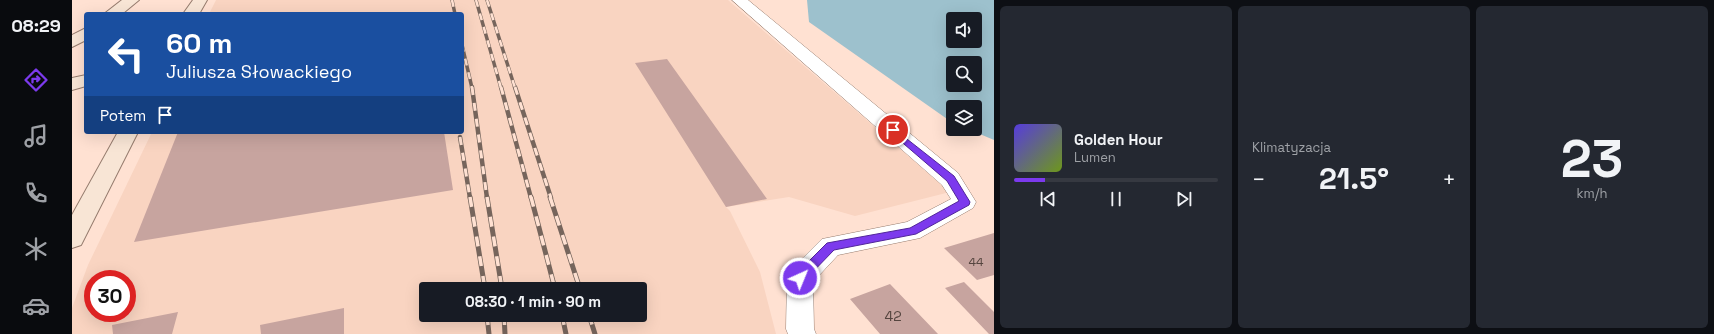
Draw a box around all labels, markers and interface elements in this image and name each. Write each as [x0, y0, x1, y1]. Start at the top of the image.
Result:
map controls [946, 12, 982, 136]
button: sound [946, 12, 982, 48]
text: 08:29 [11, 14, 61, 37]
text: 60 m [166, 25, 232, 61]
icon: left [100, 28, 152, 80]
button: search [946, 56, 982, 92]
text: Juliusza Słowackiego [166, 60, 352, 83]
icon: directions [22, 66, 50, 94]
button: layers [946, 100, 982, 136]
icon: arrive [154, 104, 176, 126]
text: Potem [100, 106, 146, 125]
pin [876, 113, 910, 147]
icon: arrive [882, 119, 904, 141]
icon: music [22, 122, 50, 150]
text: 23 [1561, 126, 1623, 192]
text: Golden Hour [1074, 130, 1163, 149]
text: Klimatyzacja [1252, 139, 1331, 156]
text: Lumen [1074, 149, 1116, 166]
text: 21.5° [1319, 159, 1389, 198]
text: − [1252, 165, 1266, 193]
text: + [1442, 165, 1456, 193]
icon: phone [22, 179, 50, 207]
text: km/h [1577, 185, 1607, 202]
icon: previous [1037, 188, 1059, 210]
icon: pause [1105, 188, 1127, 210]
icon: next [1173, 188, 1195, 210]
icon: climate [22, 235, 50, 263]
house number: 44 [968, 254, 984, 270]
position arrow [779, 257, 821, 299]
speed limit sign: 30 [84, 270, 136, 322]
icon: car [22, 292, 50, 320]
text: 08:30 · 1 min · 90 m [465, 292, 601, 311]
house number: 42 [884, 307, 902, 325]

